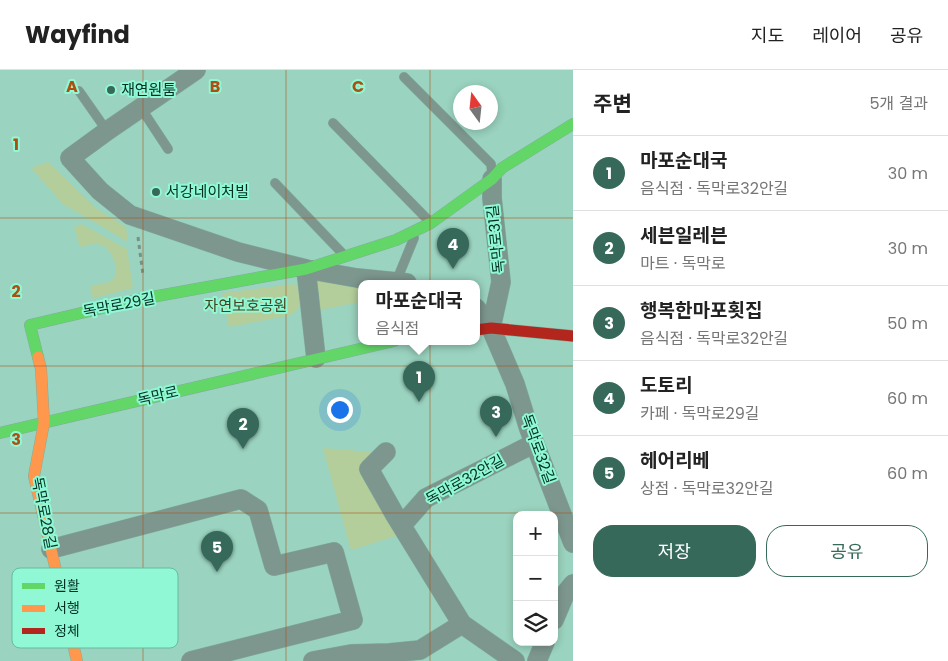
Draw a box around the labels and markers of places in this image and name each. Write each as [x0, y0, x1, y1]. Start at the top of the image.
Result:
place label: 재연원툼 [121, 79, 176, 100]
marker: 재연원툼 [105, 84, 117, 96]
place label: 서강네이처빌 [166, 181, 249, 202]
marker: 서강네이처빌 [150, 186, 162, 198]
pin: 4 [437, 228, 469, 269]
pin: 1 [403, 361, 435, 402]
pin: 3 [480, 396, 512, 437]
pin: 2 [227, 408, 259, 449]
pin: 5 [201, 531, 233, 572]

